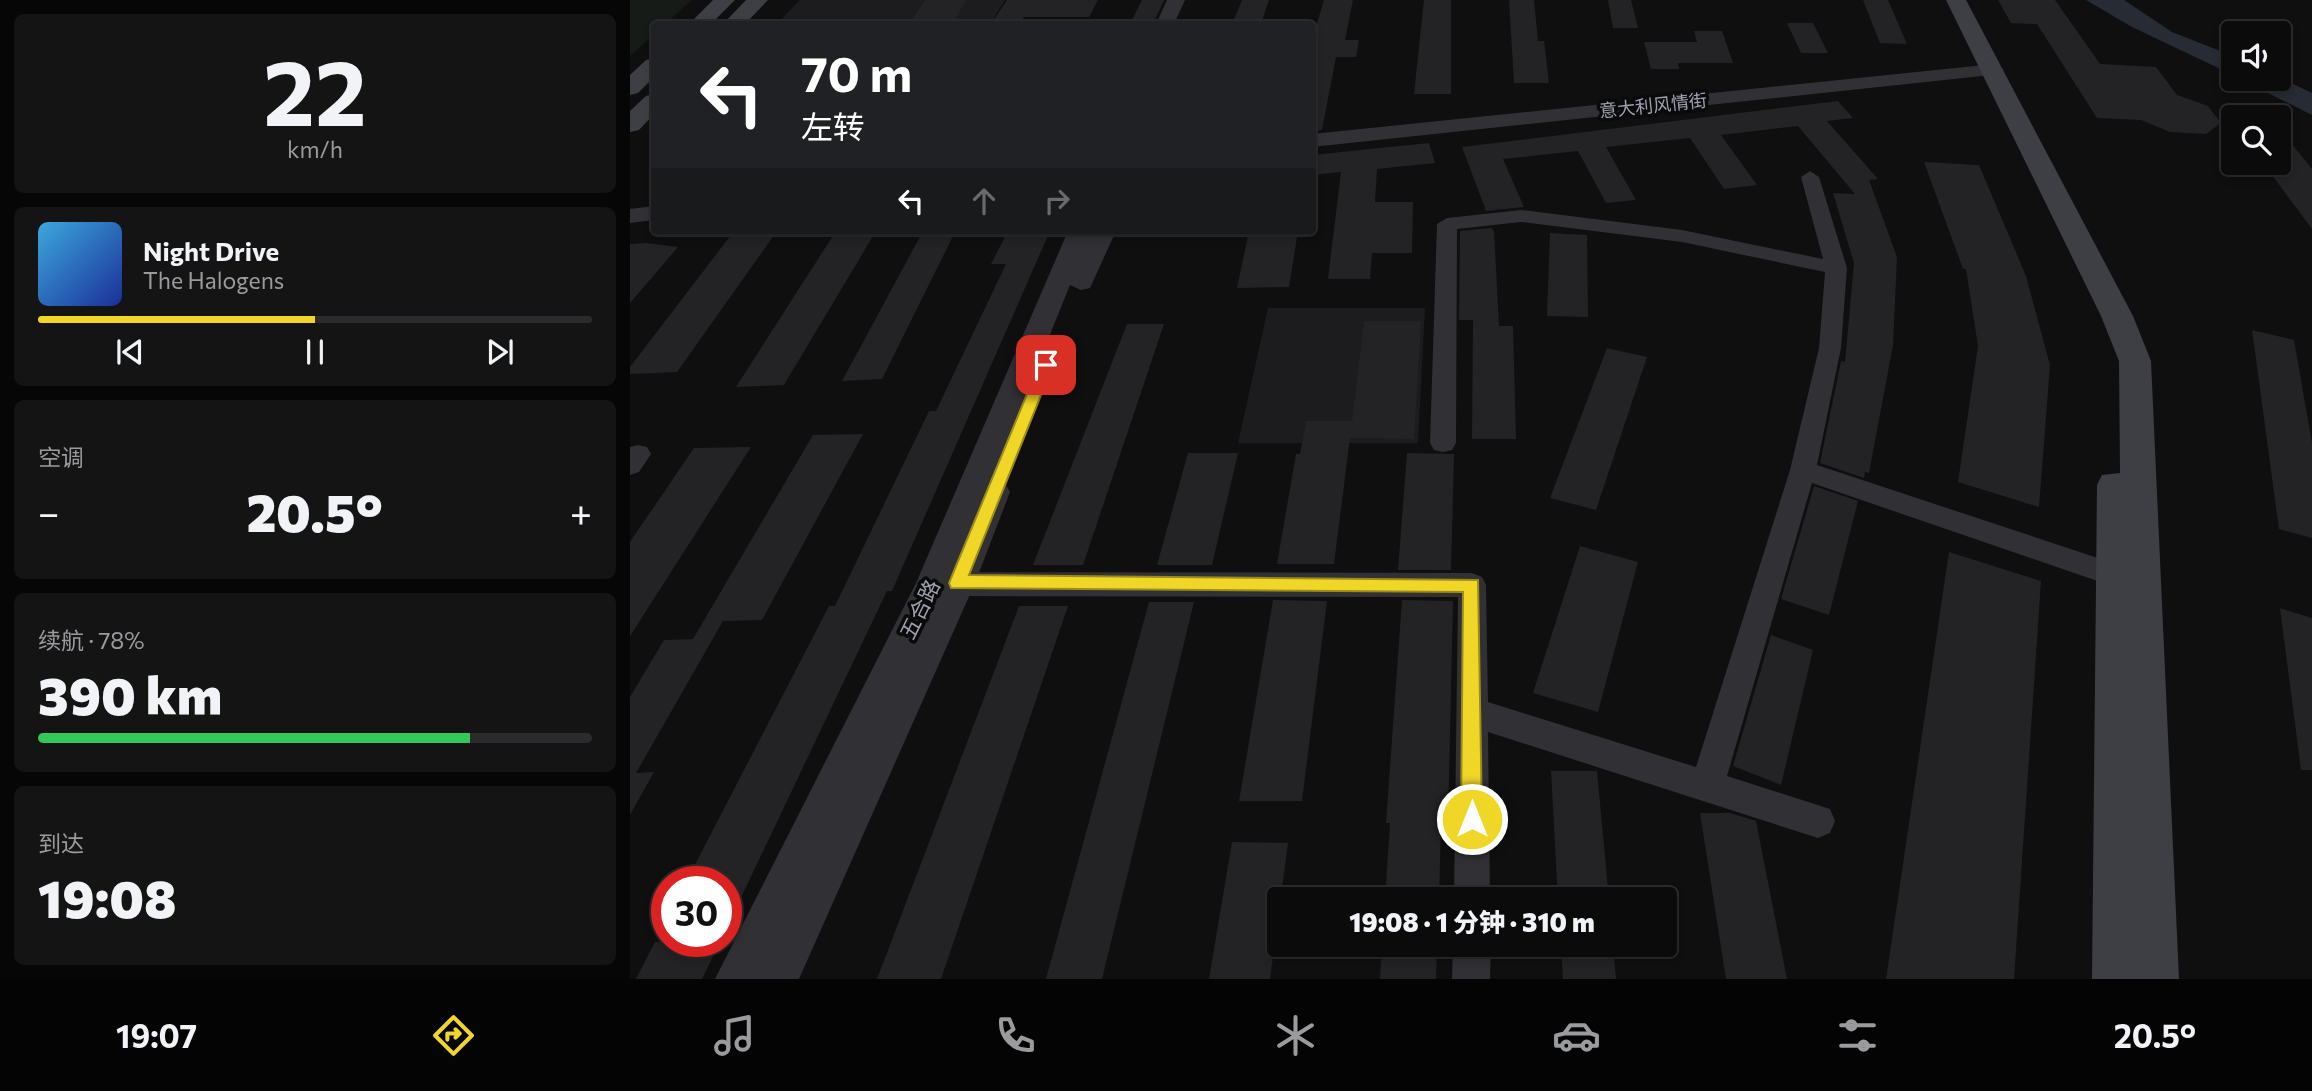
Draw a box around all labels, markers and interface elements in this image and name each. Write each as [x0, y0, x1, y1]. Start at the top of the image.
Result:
map controls [2221, 21, 2291, 175]
button: sound [2221, 21, 2291, 91]
text: 22 [263, 33, 367, 145]
text: 70 m [801, 42, 912, 102]
icon: left [686, 49, 777, 140]
street label: 意大利风情街 [1598, 88, 1708, 122]
button: search [2221, 105, 2291, 175]
text: 左转 [801, 106, 865, 146]
text: km/h [287, 135, 343, 163]
icon: left [892, 182, 930, 220]
icon: ahead [965, 182, 1003, 220]
icon: right [1038, 182, 1076, 220]
text: Night Drive [143, 235, 279, 266]
text: The Halogens [143, 266, 284, 294]
icon: previous [111, 333, 149, 371]
icon: pause [296, 333, 334, 371]
icon: next [481, 333, 519, 371]
pin [1016, 335, 1076, 395]
icon: arrive [1027, 346, 1065, 384]
text: 空调 [38, 443, 84, 471]
text: 20.5° [246, 479, 383, 543]
text: − [38, 488, 60, 535]
text: + [570, 488, 592, 535]
street label: 五合路 [894, 575, 944, 643]
text: 续航 · 78% [38, 626, 145, 654]
text: 390 km [38, 662, 222, 726]
position arrow [1435, 782, 1509, 856]
text: 到达 [38, 829, 84, 857]
text: 19:08 [38, 865, 177, 929]
speed limit sign: 30 [651, 866, 742, 957]
text: 19:08 · 1 分钟 · 310 m [1349, 906, 1595, 937]
icon: directions [429, 1011, 478, 1060]
icon: music [710, 1011, 759, 1060]
icon: phone [991, 1011, 1040, 1060]
icon: climate [1271, 1011, 1320, 1060]
icon: car [1552, 1011, 1601, 1060]
icon: filters [1833, 1011, 1882, 1060]
text: 19:07 [116, 1015, 197, 1055]
text: 20.5° [2114, 1015, 2196, 1055]

